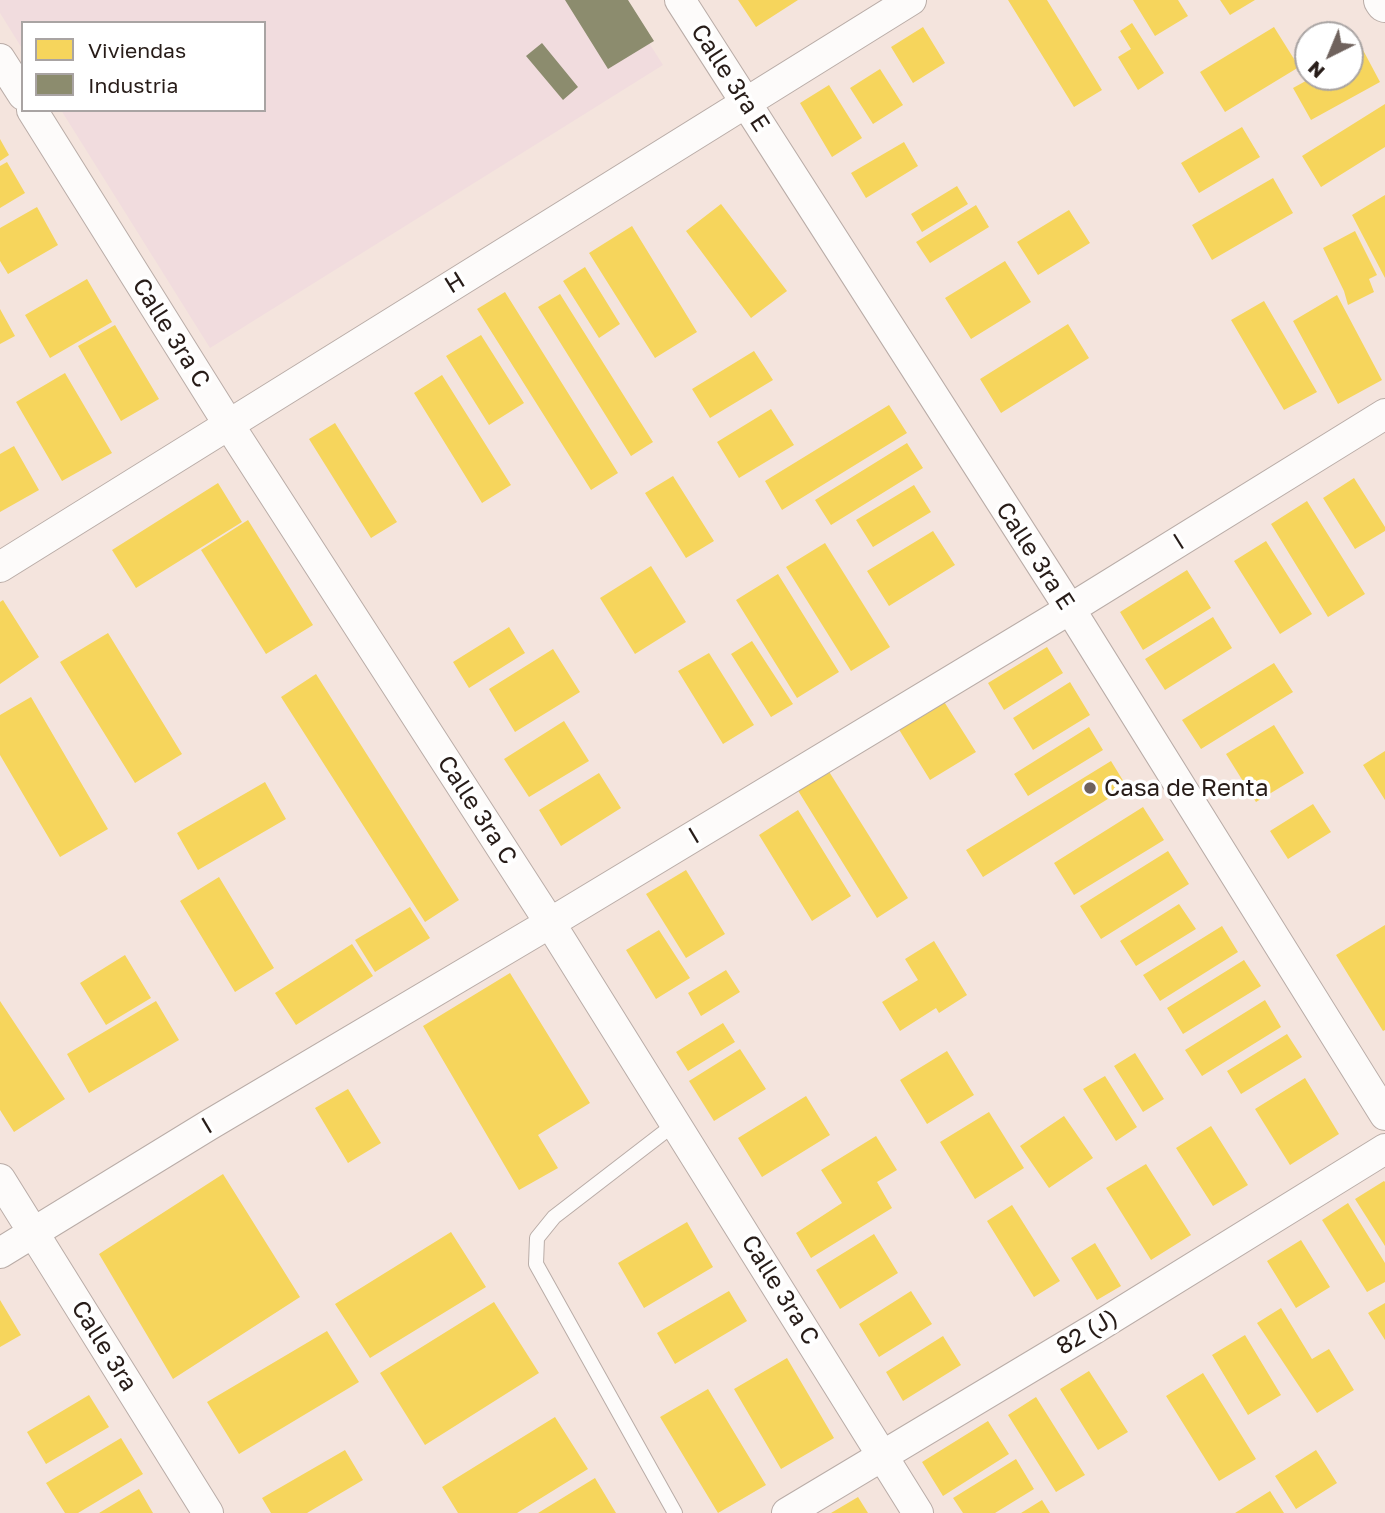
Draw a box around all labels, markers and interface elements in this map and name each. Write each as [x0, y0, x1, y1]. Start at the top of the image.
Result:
street label: Calle 3ra E [685, 19, 775, 137]
legend [21, 21, 266, 112]
north arrow [1294, 21, 1364, 91]
text: Viviendas [88, 37, 186, 63]
text: N [1303, 57, 1329, 84]
text: Industria [88, 72, 178, 98]
street label: H [440, 266, 470, 300]
street label: Calle 3ra C [126, 273, 216, 393]
street label: Calle 3ra E [990, 497, 1080, 615]
street label: I [1168, 528, 1190, 556]
street label: Calle 3ra C [431, 750, 523, 870]
place label: Casa de Renta [1104, 774, 1269, 802]
marker: Casa de Renta [1082, 780, 1098, 796]
street label: I [683, 822, 705, 850]
street label: I [196, 1112, 218, 1140]
street label: Calle 3ra C [735, 1230, 825, 1350]
street label: Calle 3ra [65, 1295, 143, 1397]
street label: 82 (J) [1051, 1303, 1123, 1361]

